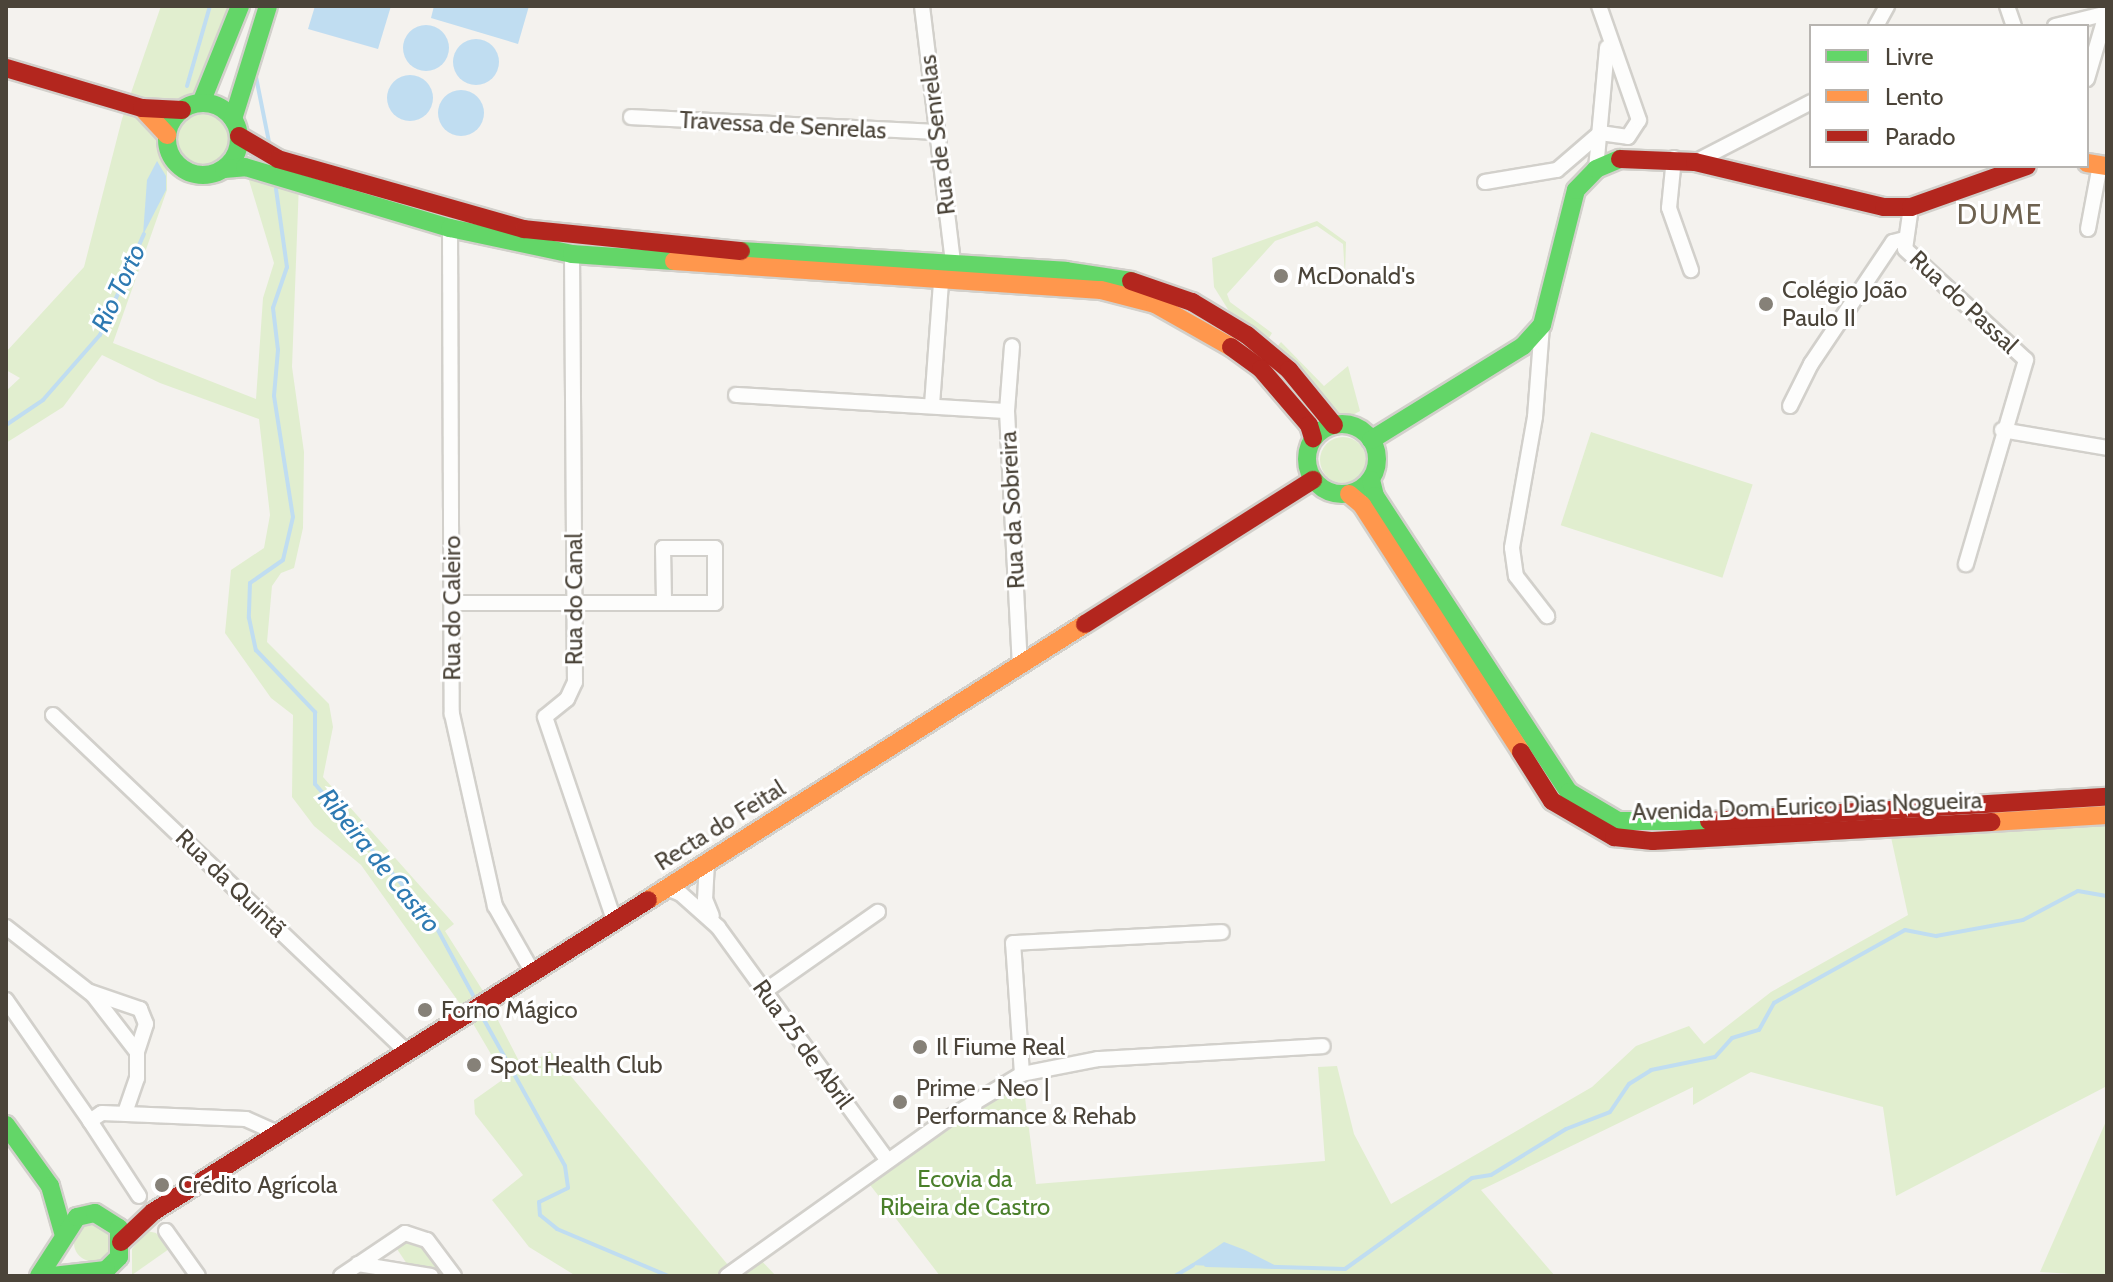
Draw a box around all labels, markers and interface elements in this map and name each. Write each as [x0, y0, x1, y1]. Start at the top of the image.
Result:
legend [1809, 24, 2089, 168]
text: Livre [1885, 42, 1933, 71]
street label: Rua de Senrelas [913, 53, 961, 217]
text: Lento [1885, 82, 1944, 111]
street label: Travessa de Senrelas [679, 105, 887, 145]
text: Parado [1885, 122, 1955, 151]
district label: DUME [1957, 197, 2043, 231]
water label: Rio Torto [85, 239, 153, 337]
street label: Rua do Passal [1904, 245, 2024, 359]
place label: McDonald's [1297, 262, 1415, 290]
marker: McDonald's [1272, 267, 1290, 285]
place label: Colégio João Paulo II [1782, 276, 1907, 332]
marker: Colégio João Paulo II [1757, 295, 1775, 313]
street label: Rua da Sobreira [993, 430, 1031, 590]
street label: Rua do Canal [560, 533, 588, 665]
street label: Rua do Caleiro [438, 535, 466, 681]
street label: Recta do Feital [649, 774, 791, 876]
water label: Ribeira de Castro [311, 782, 447, 940]
street label: Avenida Dom Eurico Dias Nogueira [1631, 785, 1983, 827]
street label: Rua da Quintã [170, 823, 292, 943]
street label: Rua 25 de Abril [747, 974, 859, 1114]
place label: Forno Mágico [441, 996, 578, 1024]
marker: Forno Mágico [416, 1001, 434, 1019]
place label: Il Fiume Real [936, 1033, 1065, 1061]
marker: Il Fiume Real [911, 1038, 929, 1056]
place label: Spot Health Club [490, 1051, 663, 1079]
marker: Spot Health Club [465, 1056, 483, 1074]
place label: Prime - Neo | Performance & Rehab [916, 1074, 1136, 1130]
marker: Prime - Neo | Performance & Rehab [891, 1093, 909, 1111]
park label: Ecovia da Ribeira de Castro [880, 1165, 1050, 1221]
place label: Crédito Agrícola [178, 1171, 338, 1199]
marker: Crédito Agrícola [153, 1176, 171, 1194]

